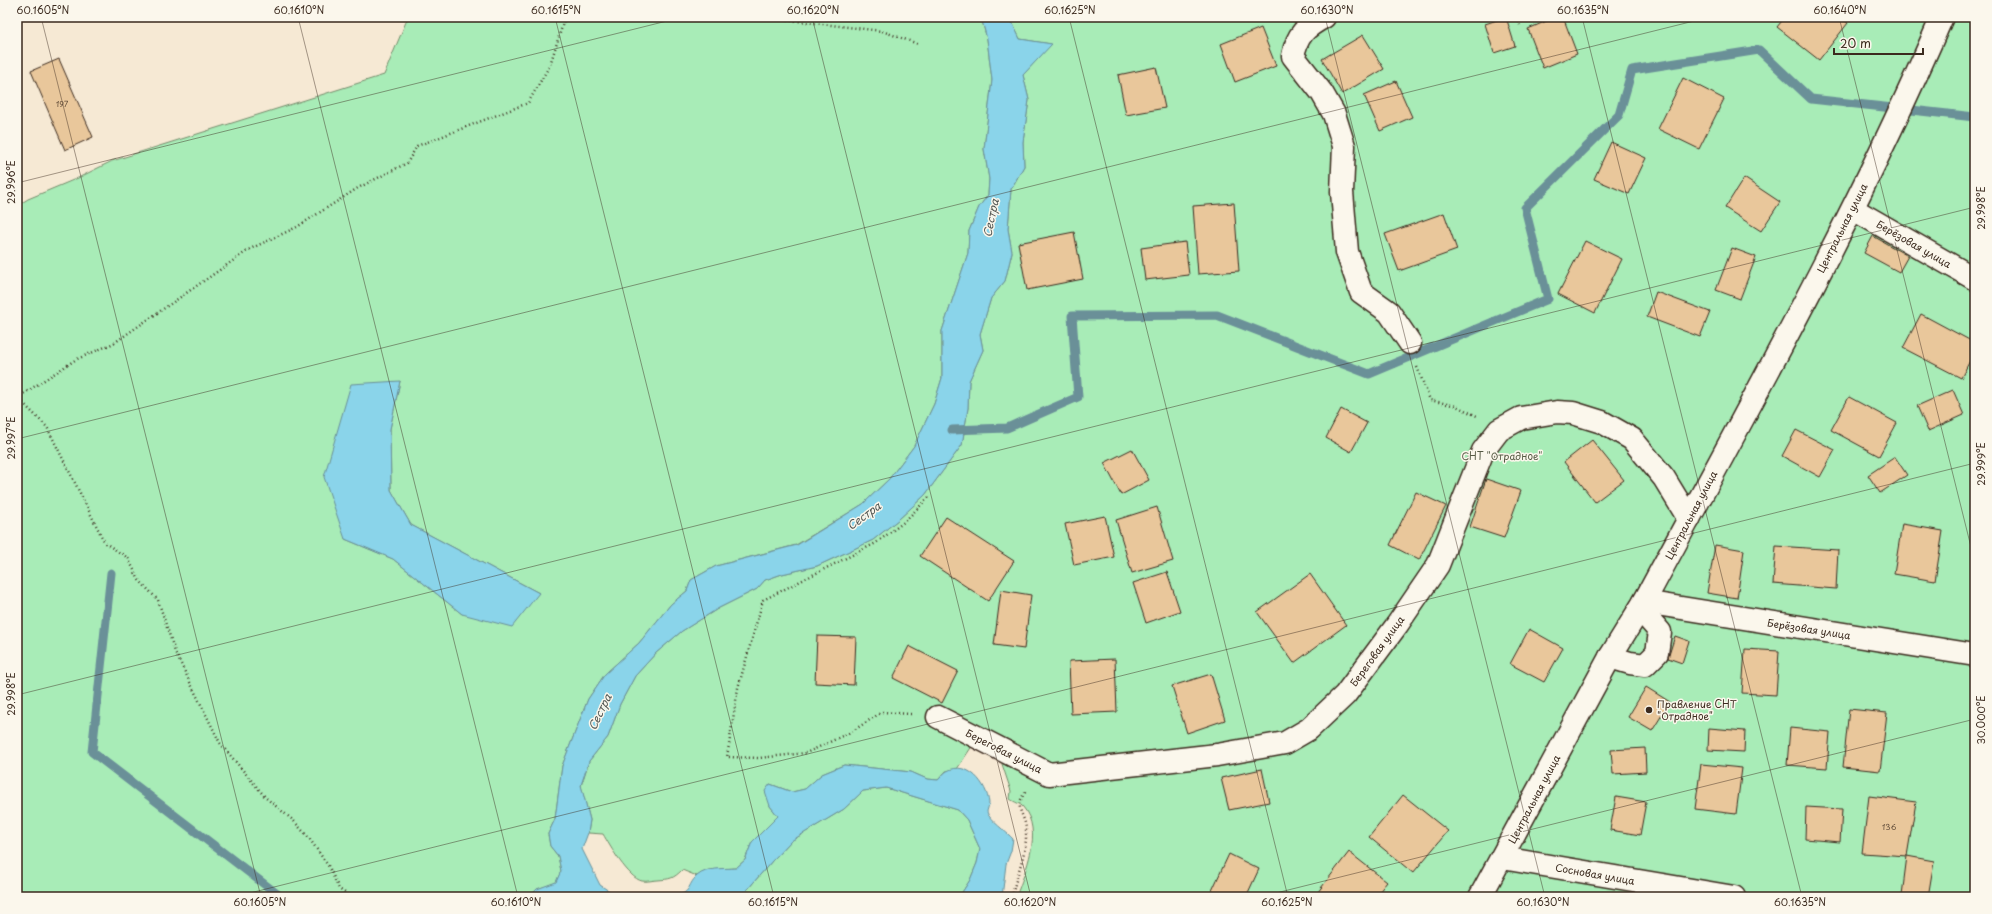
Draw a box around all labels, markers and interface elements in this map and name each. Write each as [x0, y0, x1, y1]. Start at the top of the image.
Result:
text: 60.1605°N [17, 2, 70, 17]
text: 60.1610°N [274, 2, 325, 17]
text: 60.1615°N [531, 2, 581, 17]
text: 60.1620°N [787, 2, 839, 17]
text: 60.1625°N [1044, 2, 1096, 17]
text: 60.1630°N [1301, 2, 1354, 17]
text: 60.1635°N [1557, 2, 1609, 17]
text: 60.1640°N [1813, 2, 1867, 17]
scale bar [1834, 30, 1923, 56]
text: 20 m [1840, 34, 1871, 52]
house number: 197 [56, 98, 69, 110]
text: 29.996°E [3, 160, 18, 204]
street label: Центральная улица [1812, 180, 1871, 275]
text: 29.998°E [1973, 186, 1988, 230]
water label: Сестра [978, 196, 1003, 239]
street label: Берёзовая улица [1874, 216, 1955, 271]
text: 29.997°E [3, 416, 18, 460]
text: 29.999°E [1973, 442, 1988, 486]
park label: СНТ "Отрадное" [1462, 448, 1542, 463]
street label: Центральная улица [1661, 467, 1721, 562]
water label: Сестра [843, 497, 885, 534]
street label: Береговая улица [1346, 612, 1408, 689]
street label: Берёзовая улица [1766, 615, 1852, 643]
text: 29.998°E [3, 672, 18, 716]
water label: Сестра [583, 690, 616, 733]
place label: Правление СНТ "Отрадное" [1657, 696, 1737, 723]
text: 30.000°E [1973, 696, 1988, 744]
marker: Правление СНТ "Отрадное" [1644, 705, 1654, 715]
street label: Береговая улица [963, 725, 1046, 777]
street label: Центральная улица [1504, 751, 1564, 846]
house number: 136 [1882, 821, 1897, 833]
street label: Сосновая улица [1554, 859, 1637, 888]
text: 60.1605°N [234, 894, 287, 909]
text: 60.1610°N [491, 894, 542, 909]
text: 60.1615°N [748, 894, 798, 909]
text: 60.1620°N [1004, 894, 1056, 909]
text: 60.1625°N [1261, 894, 1313, 909]
text: 60.1630°N [1517, 894, 1570, 909]
text: 60.1635°N [1774, 894, 1826, 909]

